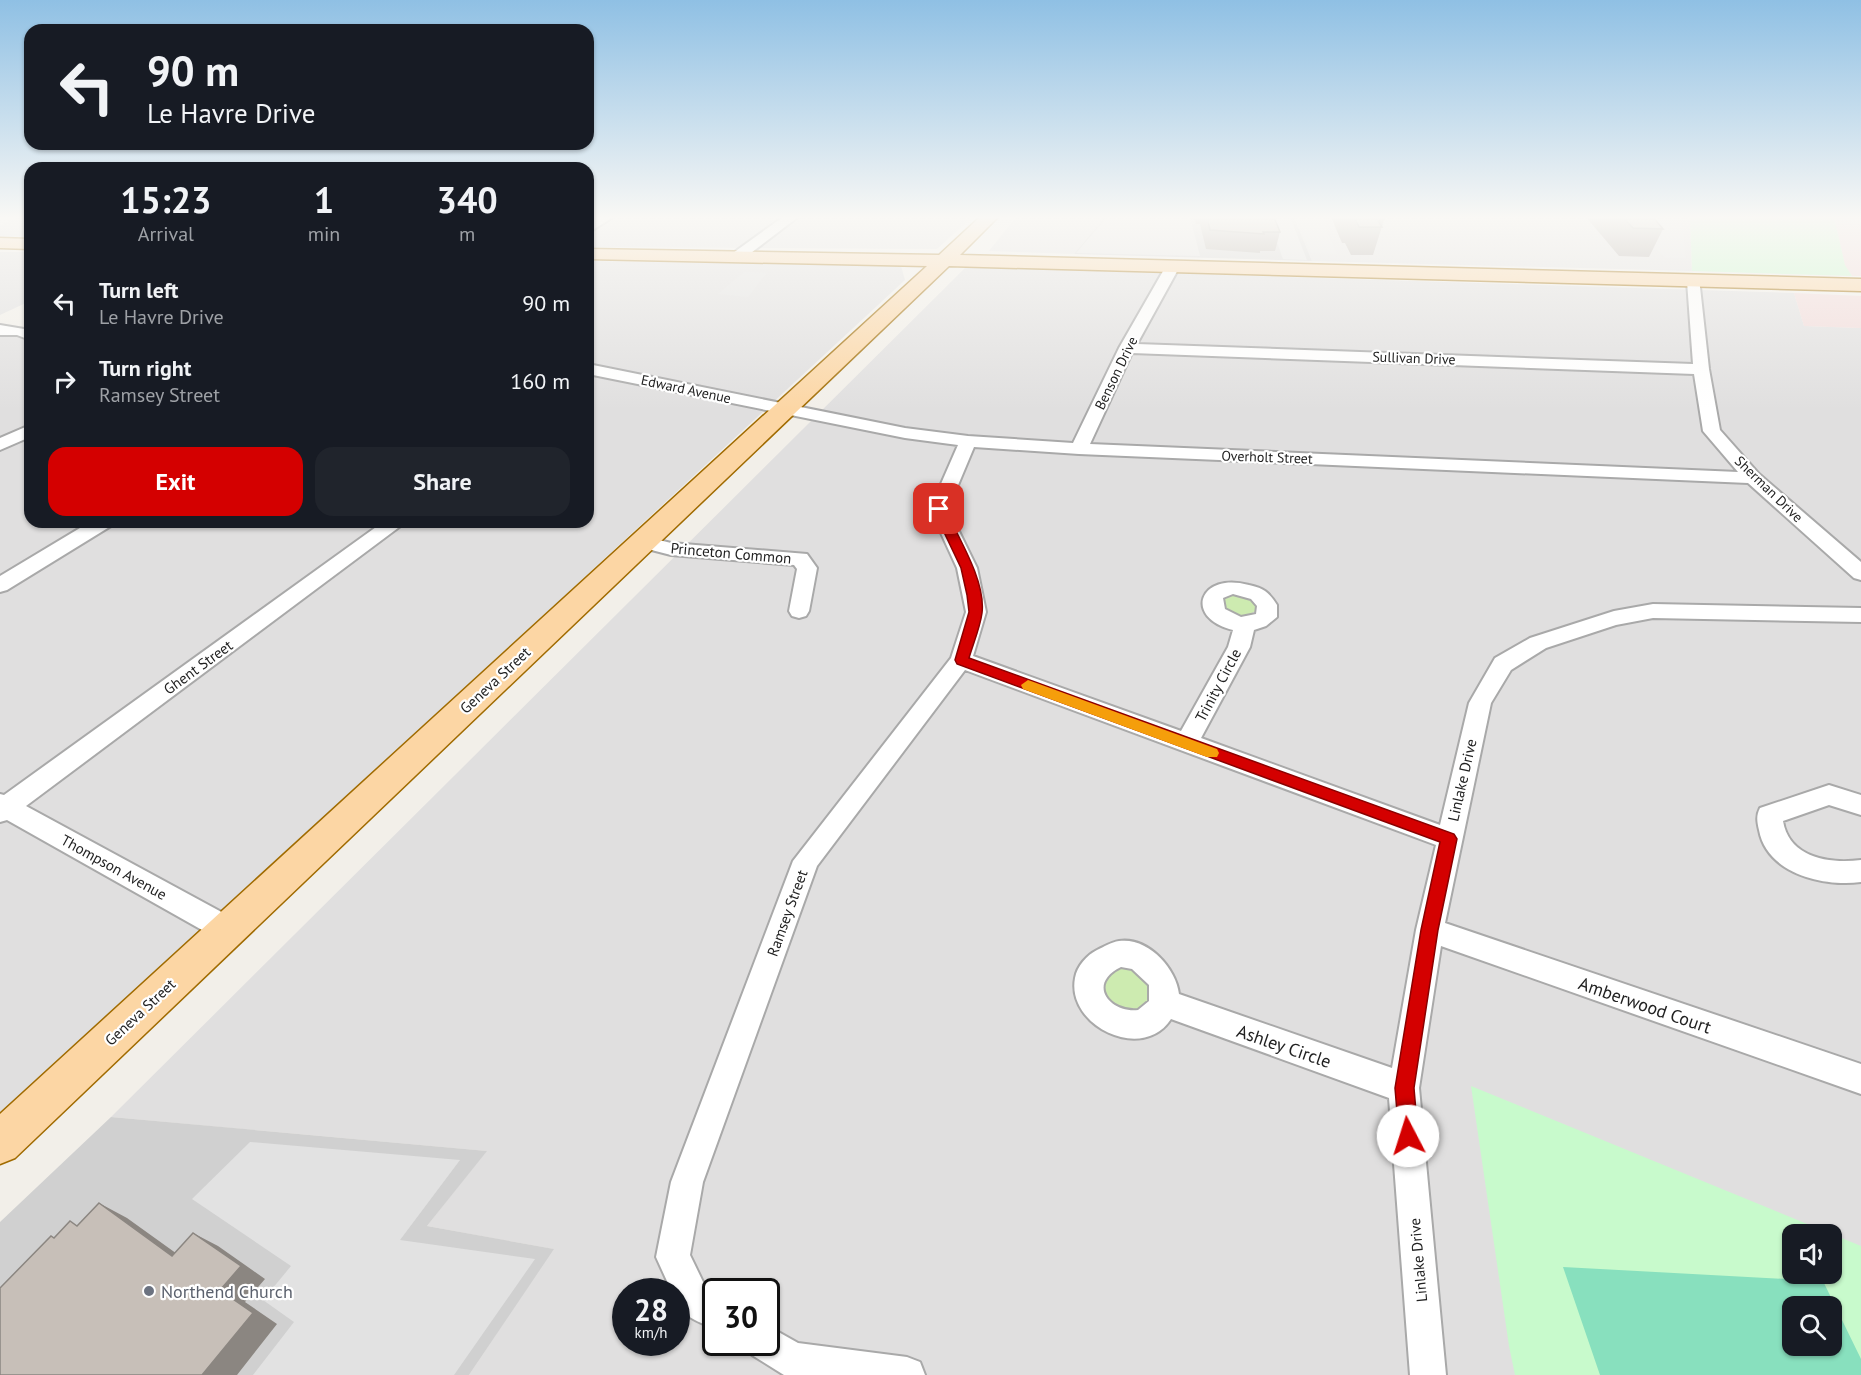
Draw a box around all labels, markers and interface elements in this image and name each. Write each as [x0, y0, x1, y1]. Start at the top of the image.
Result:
text: 90 m [147, 43, 239, 98]
icon: left [48, 48, 126, 126]
text: Le Havre Drive [147, 96, 315, 130]
text: 15:23 [120, 176, 212, 223]
text: 1 [314, 176, 334, 223]
text: 340 [437, 176, 498, 223]
text: Arrival [138, 221, 194, 247]
text: min [308, 221, 340, 247]
text: m [459, 221, 475, 247]
text: Turn left [99, 276, 179, 304]
icon: left [48, 287, 81, 320]
text: 90 m [522, 289, 570, 317]
text: Le Havre Drive [99, 304, 224, 330]
street label: Benson Drive [1091, 333, 1141, 413]
street label: Sullivan Drive [1372, 348, 1456, 368]
text: Turn right [99, 354, 191, 382]
icon: right [48, 365, 81, 398]
text: 160 m [510, 367, 570, 395]
street label: Edward Avenue [639, 371, 733, 407]
text: Ramsey Street [99, 382, 220, 408]
street label: Overholt Street [1221, 446, 1313, 468]
button: Exit [48, 447, 303, 516]
button: Share [315, 447, 570, 516]
street label: Sherman Drive [1731, 452, 1807, 526]
pin [913, 483, 964, 534]
icon: arrive [922, 492, 955, 525]
street label: Princeton Common [670, 538, 792, 568]
street label: Ghent Street [160, 636, 236, 698]
street label: Geneva Street [456, 643, 534, 717]
street label: Trinity Circle [1191, 645, 1245, 725]
street label: Linlake Drive [1443, 737, 1481, 823]
street label: Thompson Avenue [58, 830, 170, 904]
street label: Ramsey Street [763, 867, 811, 959]
street label: Amberwood Court [1576, 972, 1714, 1038]
street label: Geneva Street [101, 975, 179, 1049]
street label: Ashley Circle [1234, 1019, 1334, 1073]
position arrow [1376, 1104, 1440, 1168]
street label: Linlake Drive [1405, 1217, 1431, 1303]
map controls [1782, 1224, 1842, 1356]
button: sound [1782, 1224, 1842, 1284]
speed limit sign: 30 [702, 1278, 780, 1356]
place label: Northend Church [161, 1280, 293, 1303]
marker: Northend Church [142, 1284, 156, 1298]
text: 28 [634, 1290, 668, 1329]
button: search [1782, 1296, 1842, 1356]
text: km/h [635, 1323, 667, 1342]

